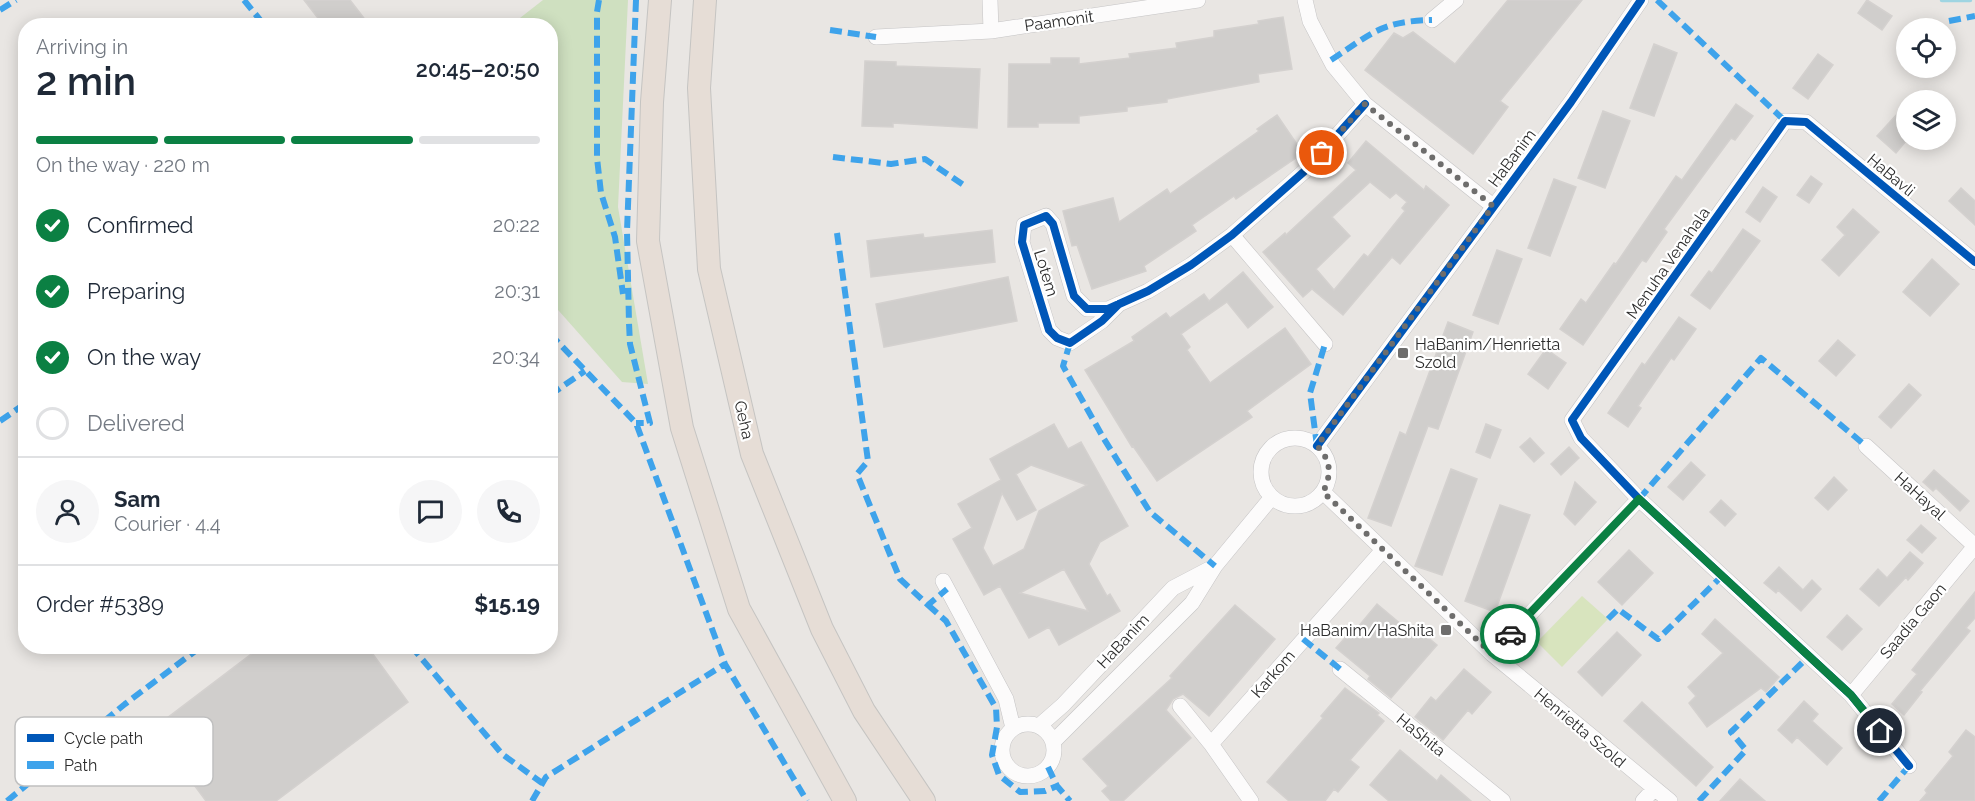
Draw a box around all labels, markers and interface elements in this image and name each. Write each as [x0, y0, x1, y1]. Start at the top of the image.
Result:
street label: Paamonit [1023, 7, 1095, 35]
map controls [1896, 18, 1956, 150]
button: locate [1896, 18, 1956, 78]
text: Arriving in [36, 35, 128, 59]
text: 20:45–20:50 [416, 56, 540, 82]
text: 2 min [36, 58, 136, 104]
button: layers [1896, 90, 1956, 150]
street label: HaBanim [1484, 125, 1540, 191]
pin [1296, 127, 1347, 178]
icon: bag [1305, 136, 1338, 169]
street label: HaBavli [1863, 150, 1919, 200]
text: On the way · 220 m [36, 153, 210, 177]
street label: Menuha Venahala [1622, 203, 1714, 323]
icon: check [36, 209, 69, 242]
text: Confirmed [87, 212, 194, 238]
text: 20:22 [493, 213, 540, 237]
street label: Lotem [1030, 247, 1062, 299]
icon: check [36, 275, 69, 308]
text: Preparing [87, 278, 185, 304]
text: 20:31 [494, 279, 540, 303]
place label: HaBanim/Henrietta Szold [1415, 335, 1560, 372]
icon: check [36, 341, 69, 374]
text: On the way [87, 344, 201, 370]
text: 20:34 [492, 345, 540, 369]
marker: HaBanim/Henrietta Szold [1396, 346, 1410, 360]
street label: Geha [730, 399, 758, 441]
text: Delivered [87, 410, 185, 436]
street label: HaHayal [1891, 468, 1950, 524]
button: person [36, 480, 99, 543]
button: chat [399, 480, 462, 543]
button: phone [477, 480, 540, 543]
text: Sam [114, 486, 161, 512]
text: Courier · 4.4 [114, 512, 221, 536]
street label: Saadia Gaon [1876, 579, 1950, 663]
text: Order #5389 [36, 591, 164, 617]
text: $15.19 [474, 591, 540, 617]
courier [1480, 604, 1540, 664]
street label: HaBanim [1093, 610, 1153, 672]
icon: car [1494, 618, 1527, 651]
place label: HaBanim/HaShita [1300, 621, 1434, 640]
marker: HaBanim/HaShita [1439, 623, 1453, 637]
street label: Karkom [1247, 646, 1299, 702]
street label: Henrietta Szold [1530, 684, 1630, 772]
pin [1854, 705, 1905, 756]
street label: HaShita [1393, 710, 1449, 760]
icon: home [1863, 714, 1896, 747]
legend [15, 717, 213, 786]
text: Cycle path [64, 729, 143, 748]
text: Path [64, 756, 97, 775]

